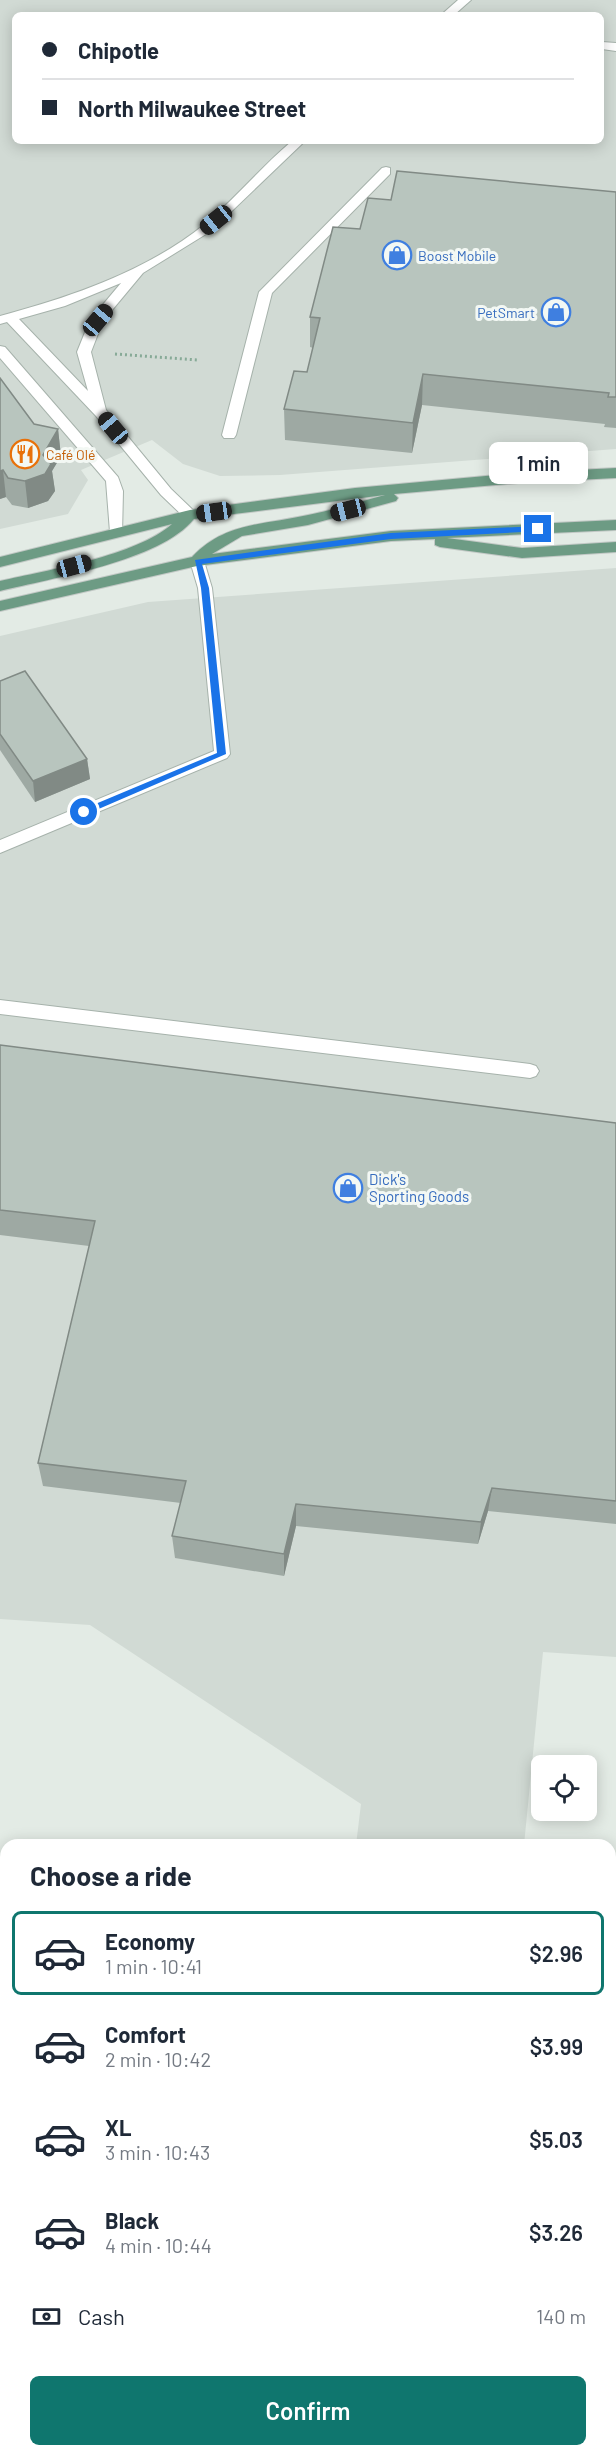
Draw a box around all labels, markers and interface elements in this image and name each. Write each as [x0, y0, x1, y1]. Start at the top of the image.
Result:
text: Chipotle [78, 37, 159, 63]
text: North Milwaukee Street [78, 95, 306, 121]
car [196, 202, 236, 238]
shop icon: Boost Mobile [381, 239, 413, 271]
place label: Boost Mobile [418, 247, 496, 264]
shop icon: PetSmart [540, 296, 572, 328]
car [80, 300, 116, 340]
place label: PetSmart [477, 304, 535, 321]
car [95, 408, 131, 448]
restaurant icon: Café Olé [9, 438, 41, 470]
callout: 1 min [488, 442, 588, 484]
place label: Café Olé [46, 446, 95, 463]
text: 1 min [517, 451, 560, 475]
car [328, 497, 368, 523]
car [195, 501, 233, 523]
route end [524, 515, 551, 542]
car [54, 553, 94, 579]
route start [70, 798, 97, 825]
place label: Dick's Sporting Goods [369, 1170, 469, 1205]
shop icon: Dick's Sporting Goods [332, 1172, 364, 1204]
map controls [531, 1755, 597, 1821]
button: locate [531, 1755, 597, 1821]
text: Choose a ride [30, 1859, 192, 1891]
icon: car [33, 1926, 87, 1980]
text: Economy [105, 1928, 195, 1954]
text: $2.96 [529, 1940, 583, 1966]
text: 1 min · 10:41 [105, 1954, 202, 1978]
icon: car [33, 2019, 87, 2073]
text: Comfort [105, 2021, 186, 2047]
text: $3.99 [530, 2033, 583, 2059]
text: 2 min · 10:42 [105, 2047, 211, 2071]
icon: car [33, 2112, 87, 2166]
text: XL [105, 2114, 131, 2140]
text: $5.03 [529, 2126, 583, 2152]
text: 3 min · 10:43 [105, 2140, 210, 2164]
icon: car [33, 2205, 87, 2259]
text: Black [105, 2207, 159, 2233]
text: $3.26 [529, 2219, 583, 2245]
text: 4 min · 10:44 [105, 2233, 212, 2257]
icon: cash [30, 2300, 63, 2333]
text: Cash [78, 2303, 125, 2329]
text: 140 m [536, 2304, 586, 2328]
button: Confirm [30, 2376, 586, 2445]

